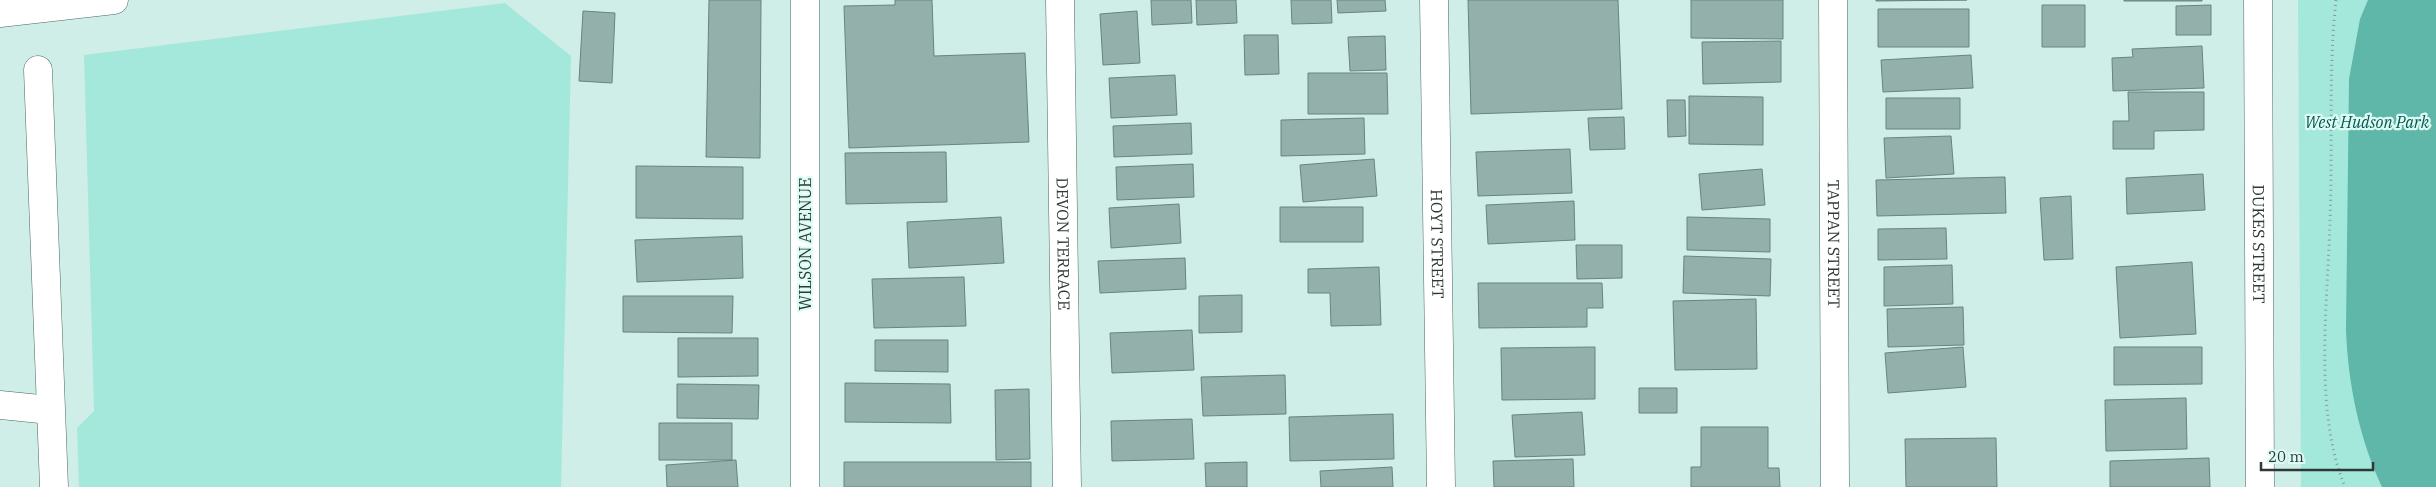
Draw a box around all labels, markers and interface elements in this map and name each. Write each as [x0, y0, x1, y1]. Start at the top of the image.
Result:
park label: West Hudson Park [2305, 112, 2430, 132]
street label: WILSON AVENUE [795, 177, 815, 311]
street label: DEVON TERRACE [1053, 177, 1074, 311]
street label: TAPPAN STREET [1824, 180, 1844, 308]
street label: DUKES STREET [2249, 184, 2269, 304]
street label: HOYT STREET [1427, 189, 1448, 299]
scale bar [2261, 440, 2374, 472]
text: 20 m [2268, 447, 2304, 466]

